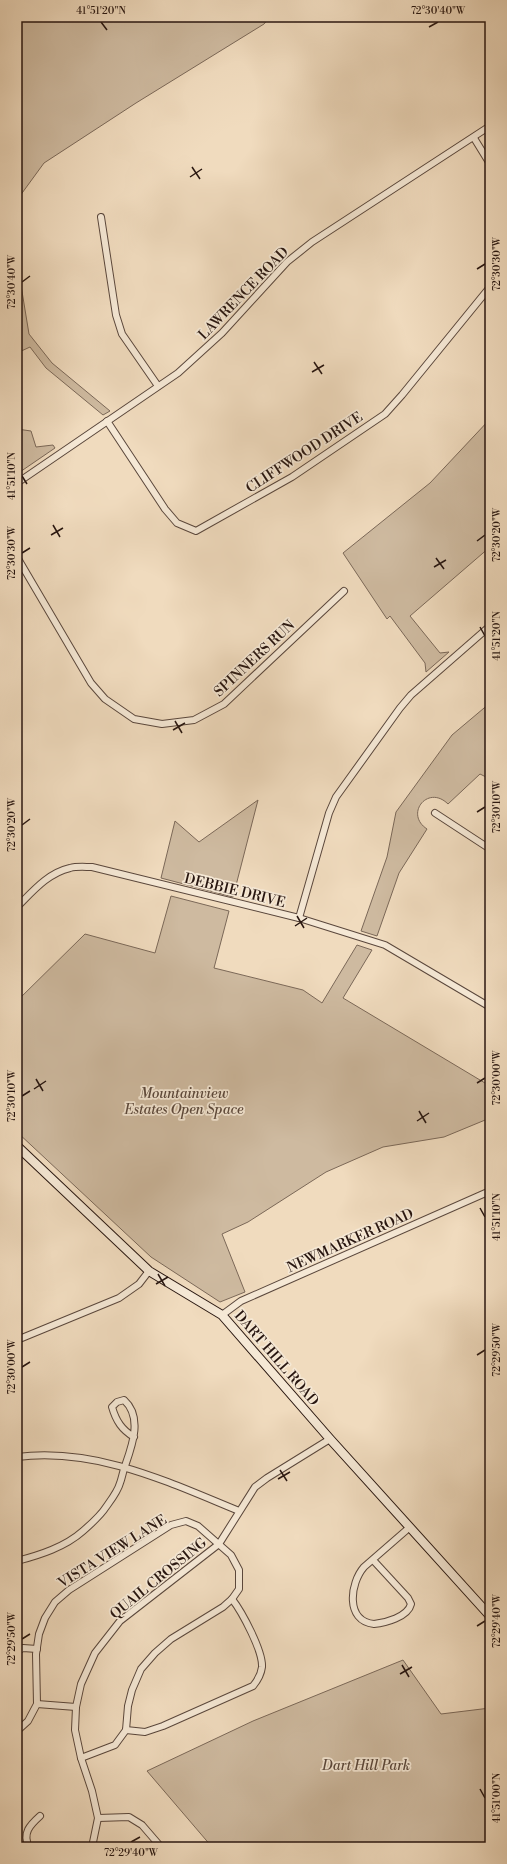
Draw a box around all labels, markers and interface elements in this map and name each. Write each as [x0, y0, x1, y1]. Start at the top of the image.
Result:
text: 41°51'20"N [76, 5, 126, 17]
text: 72°30'40"W [411, 5, 466, 17]
text: 72°30'30"W [491, 236, 503, 291]
street label: LAWRENCE ROAD [195, 243, 293, 344]
text: 72°30'40"W [6, 254, 18, 309]
street label: CLIFFWOOD DRIVE [243, 408, 366, 497]
text: 41°51'10"N [6, 451, 18, 500]
text: 72°30'20"W [491, 507, 503, 562]
text: 72°30'30"W [6, 525, 18, 580]
text: 41°51'20"N [491, 611, 503, 661]
street label: SPINNERS RUN [210, 616, 299, 701]
text: 72°30'10"W [491, 780, 503, 833]
text: 72°30'20"W [6, 797, 18, 852]
street label: DEBBIE DRIVE [182, 870, 287, 912]
text: 72°30'00"W [491, 1050, 503, 1105]
text: 72°30'10"W [6, 1069, 18, 1122]
park label: Mountainview Estates Open Space [123, 1085, 244, 1119]
text: 41°51'10"N [491, 1192, 503, 1241]
street label: NEWMARKER ROAD [284, 1205, 417, 1277]
street label: DART HILL ROAD [230, 1307, 323, 1410]
text: 72°29'50"W [491, 1322, 503, 1377]
text: 72°30'00"W [6, 1339, 18, 1394]
street label: VISTA VIEW LANE [54, 1511, 170, 1593]
street label: QUAIL CROSSING [107, 1534, 211, 1623]
text: 72°29'40"W [491, 1593, 503, 1648]
text: 72°29'50"W [6, 1611, 18, 1666]
park label: Dart Hill Park [321, 1757, 410, 1775]
text: 41°51'00"N [491, 1772, 503, 1823]
text: 72°29'40"W [104, 1847, 159, 1859]

